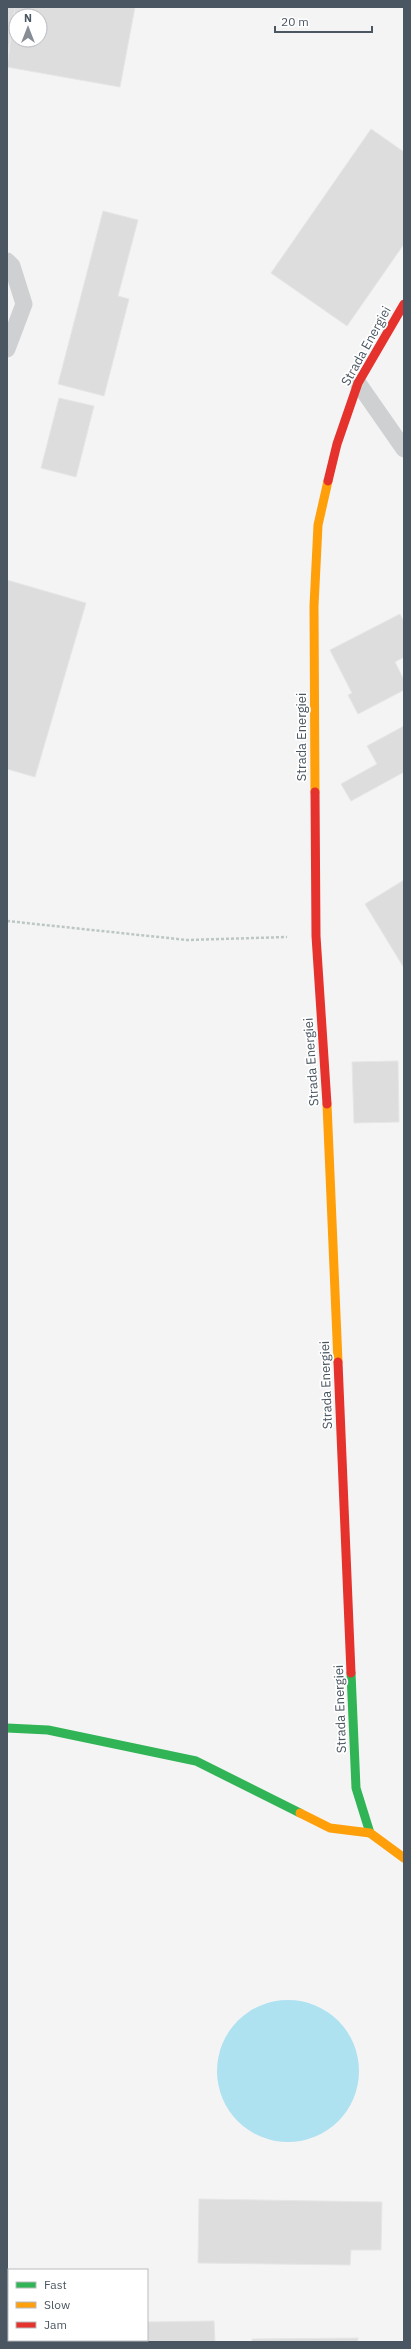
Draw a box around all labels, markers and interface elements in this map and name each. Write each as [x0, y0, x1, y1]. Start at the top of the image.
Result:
north arrow [8, 8, 48, 48]
scale bar [275, 8, 372, 34]
text: N [24, 11, 32, 25]
text: 20 m [281, 14, 309, 29]
street label: Strada Energiei [337, 303, 395, 389]
street label: Strada Energiei [293, 693, 310, 781]
street label: Strada Energiei [299, 1017, 323, 1107]
street label: Strada Energiei [316, 1341, 336, 1429]
street label: Strada Energiei [330, 1665, 350, 1753]
legend [8, 2269, 148, 2341]
text: Fast [44, 2277, 67, 2292]
text: Slow [44, 2297, 70, 2312]
text: Jam [44, 2317, 67, 2332]

